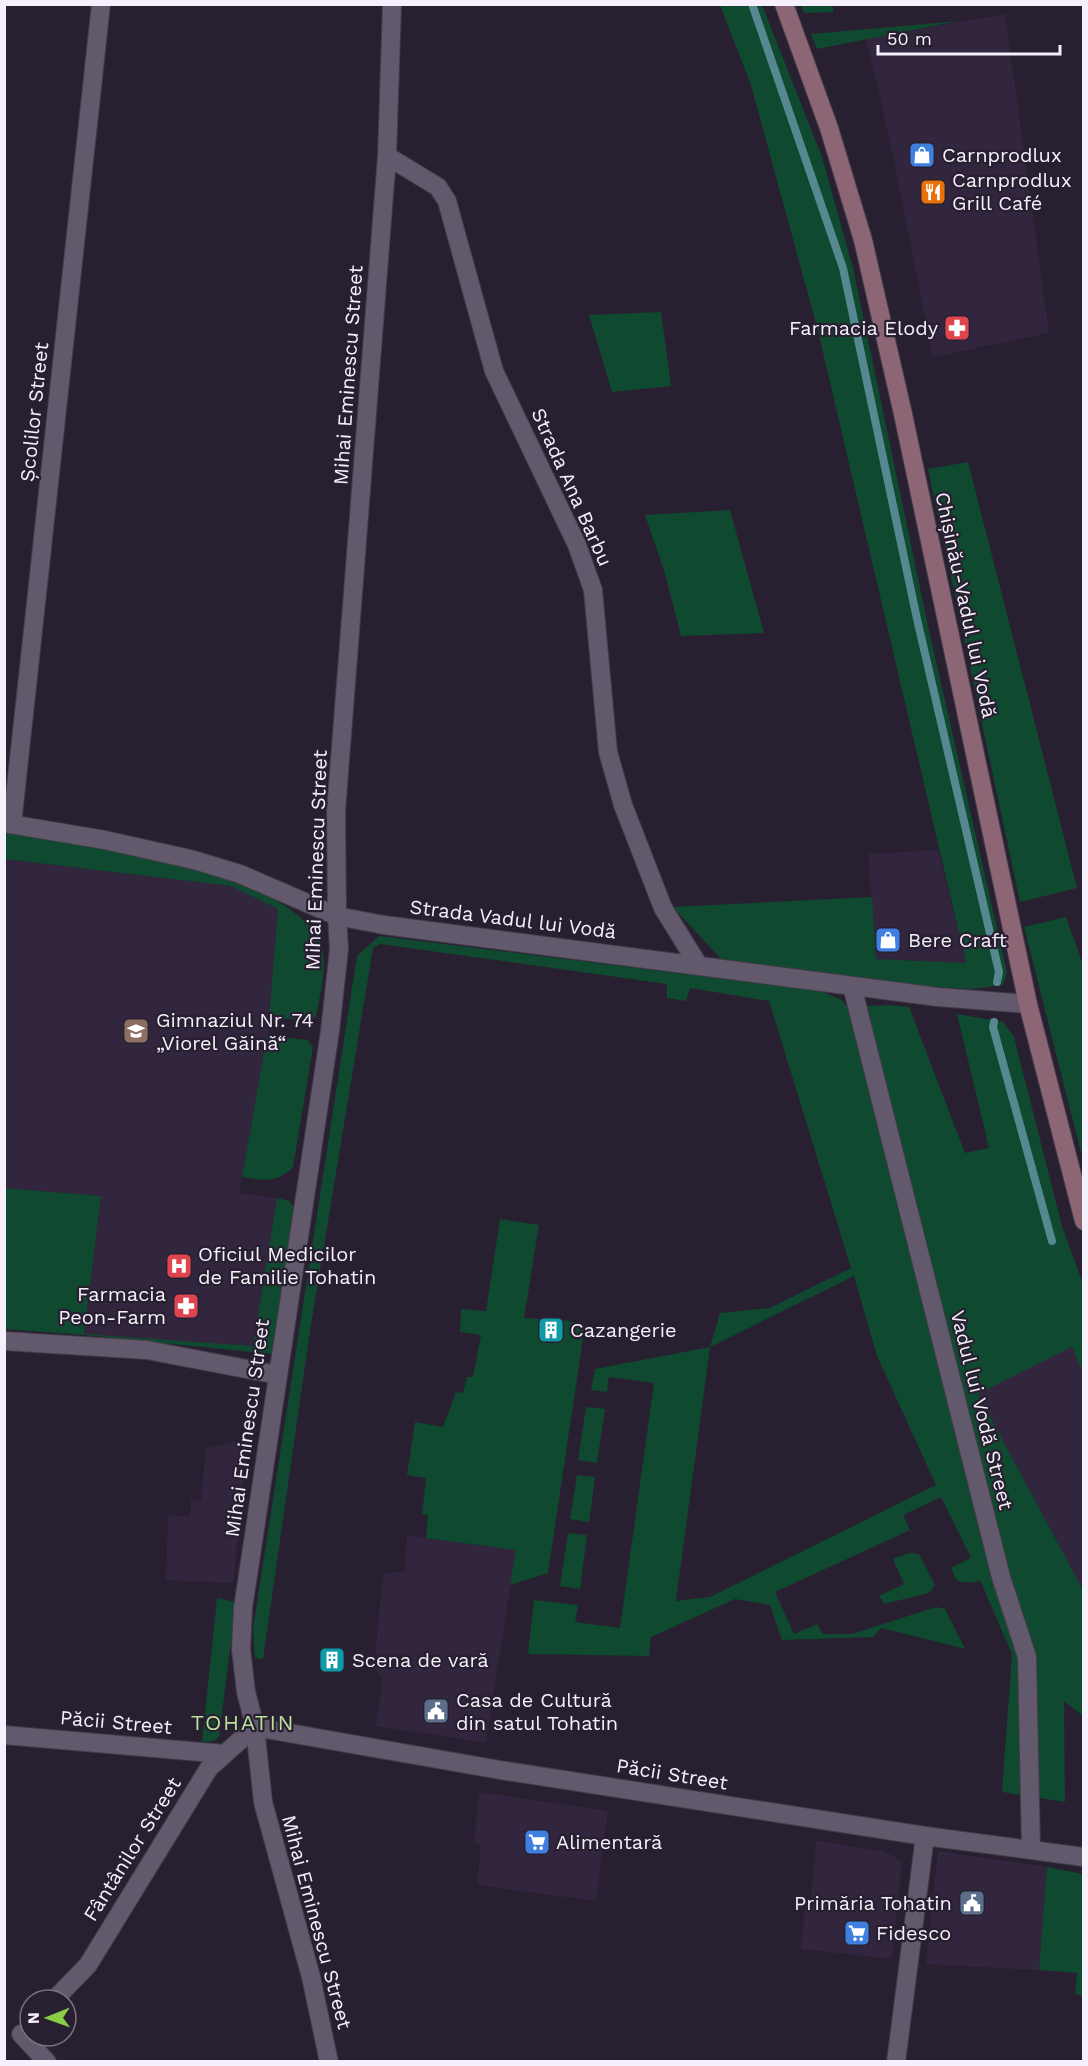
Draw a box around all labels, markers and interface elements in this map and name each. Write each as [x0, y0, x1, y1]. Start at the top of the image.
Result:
scale bar [878, 18, 1060, 56]
text: 50 m [887, 28, 932, 49]
shop icon: Carnprodlux [907, 140, 937, 170]
place label: Carnprodlux [942, 143, 1062, 167]
place label: Carnprodlux Grill Café [952, 168, 1072, 215]
restaurant icon: Carnprodlux Grill Café [918, 177, 948, 207]
street label: Mihai Eminescu Street [328, 264, 368, 486]
pharmacy icon: Farmacia Elody [942, 313, 972, 343]
place label: Farmacia Elody [789, 316, 939, 340]
street label: Școlilor Street [15, 340, 53, 483]
street label: Strada Ana Barbu [526, 404, 618, 570]
street label: Chișinău-Vadul lui Vodă [930, 490, 1002, 720]
street label: Mihai Eminescu Street [300, 749, 332, 971]
street label: Strada Vadul lui Vodă [408, 894, 618, 944]
shop icon: Bere Craft [873, 925, 903, 955]
place label: Bere Craft [908, 928, 1007, 952]
place label: Gimnaziul Nr. 74 „Viorel Găină“ [156, 1008, 314, 1055]
school or university icon: Gimnaziul Nr. 74 „Viorel Găină“ [121, 1016, 151, 1046]
place label: Oficiul Medicilor de Familie Tohatin [198, 1242, 376, 1289]
hospital icon: Oficiul Medicilor de Familie Tohatin [164, 1251, 194, 1281]
place label: Farmacia Peon-Farm [58, 1282, 166, 1329]
pharmacy icon: Farmacia Peon-Farm [171, 1291, 201, 1321]
street label: Vadul lui Vodă Street [946, 1308, 1019, 1513]
building icon: Cazangerie [536, 1315, 566, 1345]
street label: Mihai Eminescu Street [220, 1317, 274, 1539]
place label: Cazangerie [570, 1318, 677, 1342]
building icon: Scena de vară [317, 1645, 347, 1675]
place label: Scena de vară [352, 1648, 489, 1672]
place label: Casa de Cultură din satul Tohatin [456, 1688, 618, 1735]
public building icon: Casa de Cultură din satul Tohatin [421, 1696, 451, 1726]
street label: Păcii Street [59, 1705, 174, 1739]
district label: TOHATIN [191, 1710, 295, 1735]
street label: Păcii Street [615, 1753, 730, 1795]
street label: Fântânilor Street [78, 1772, 186, 1925]
street label: Mihai Eminescu Street [277, 1812, 357, 2032]
supermarket icon: Alimentară [522, 1827, 552, 1857]
place label: Alimentară [556, 1830, 662, 1854]
public building icon: Primăria Tohatin [957, 1888, 987, 1918]
place label: Primăria Tohatin [794, 1891, 952, 1915]
supermarket icon: Fidesco [842, 1918, 872, 1948]
place label: Fidesco [876, 1921, 951, 1945]
north arrow [18, 1988, 78, 2048]
text: N [24, 2012, 43, 2024]

